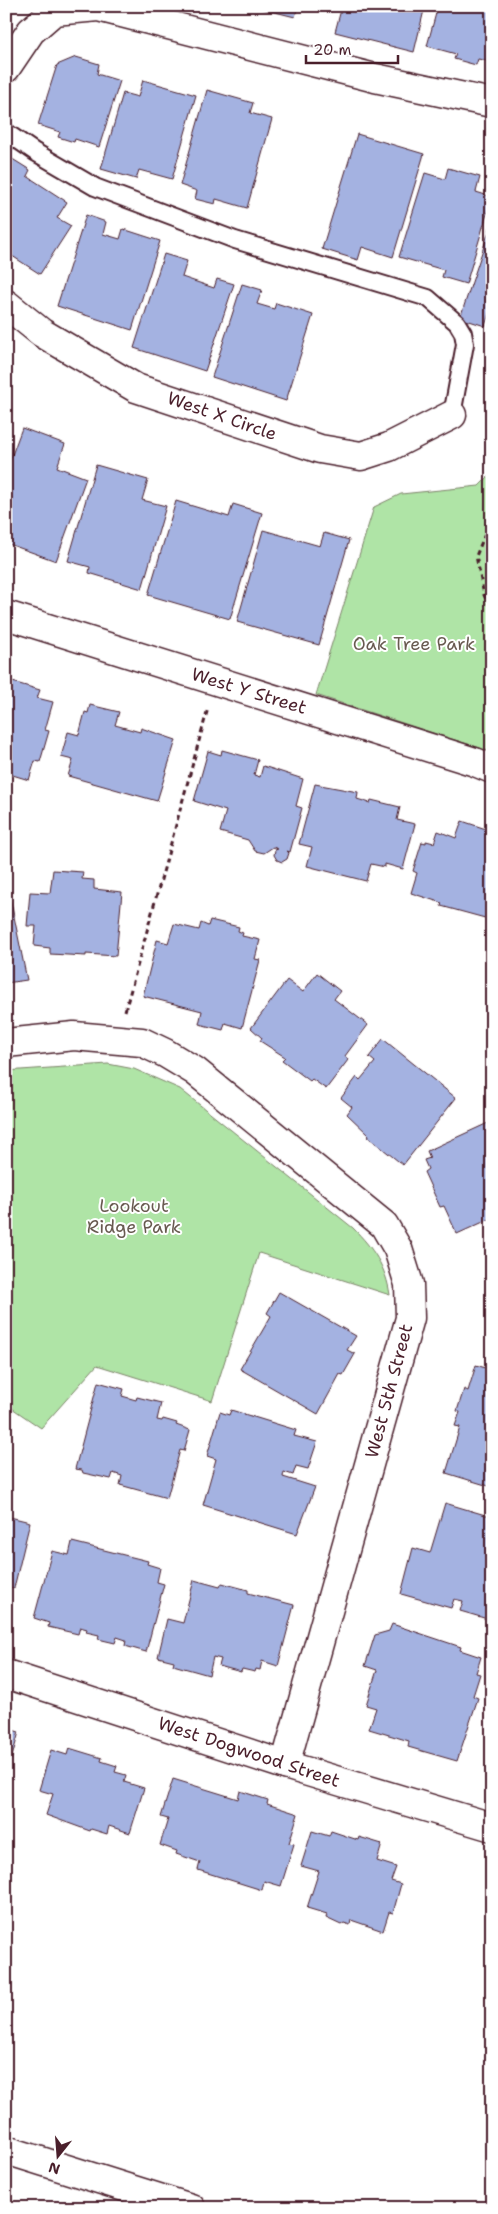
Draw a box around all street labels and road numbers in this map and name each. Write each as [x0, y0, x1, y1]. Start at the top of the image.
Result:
street label: West X Circle [164, 386, 280, 446]
street label: West Y Street [189, 662, 310, 720]
street label: West 5th Street [360, 1321, 418, 1461]
street label: West Dogwood Street [155, 1711, 343, 1793]

